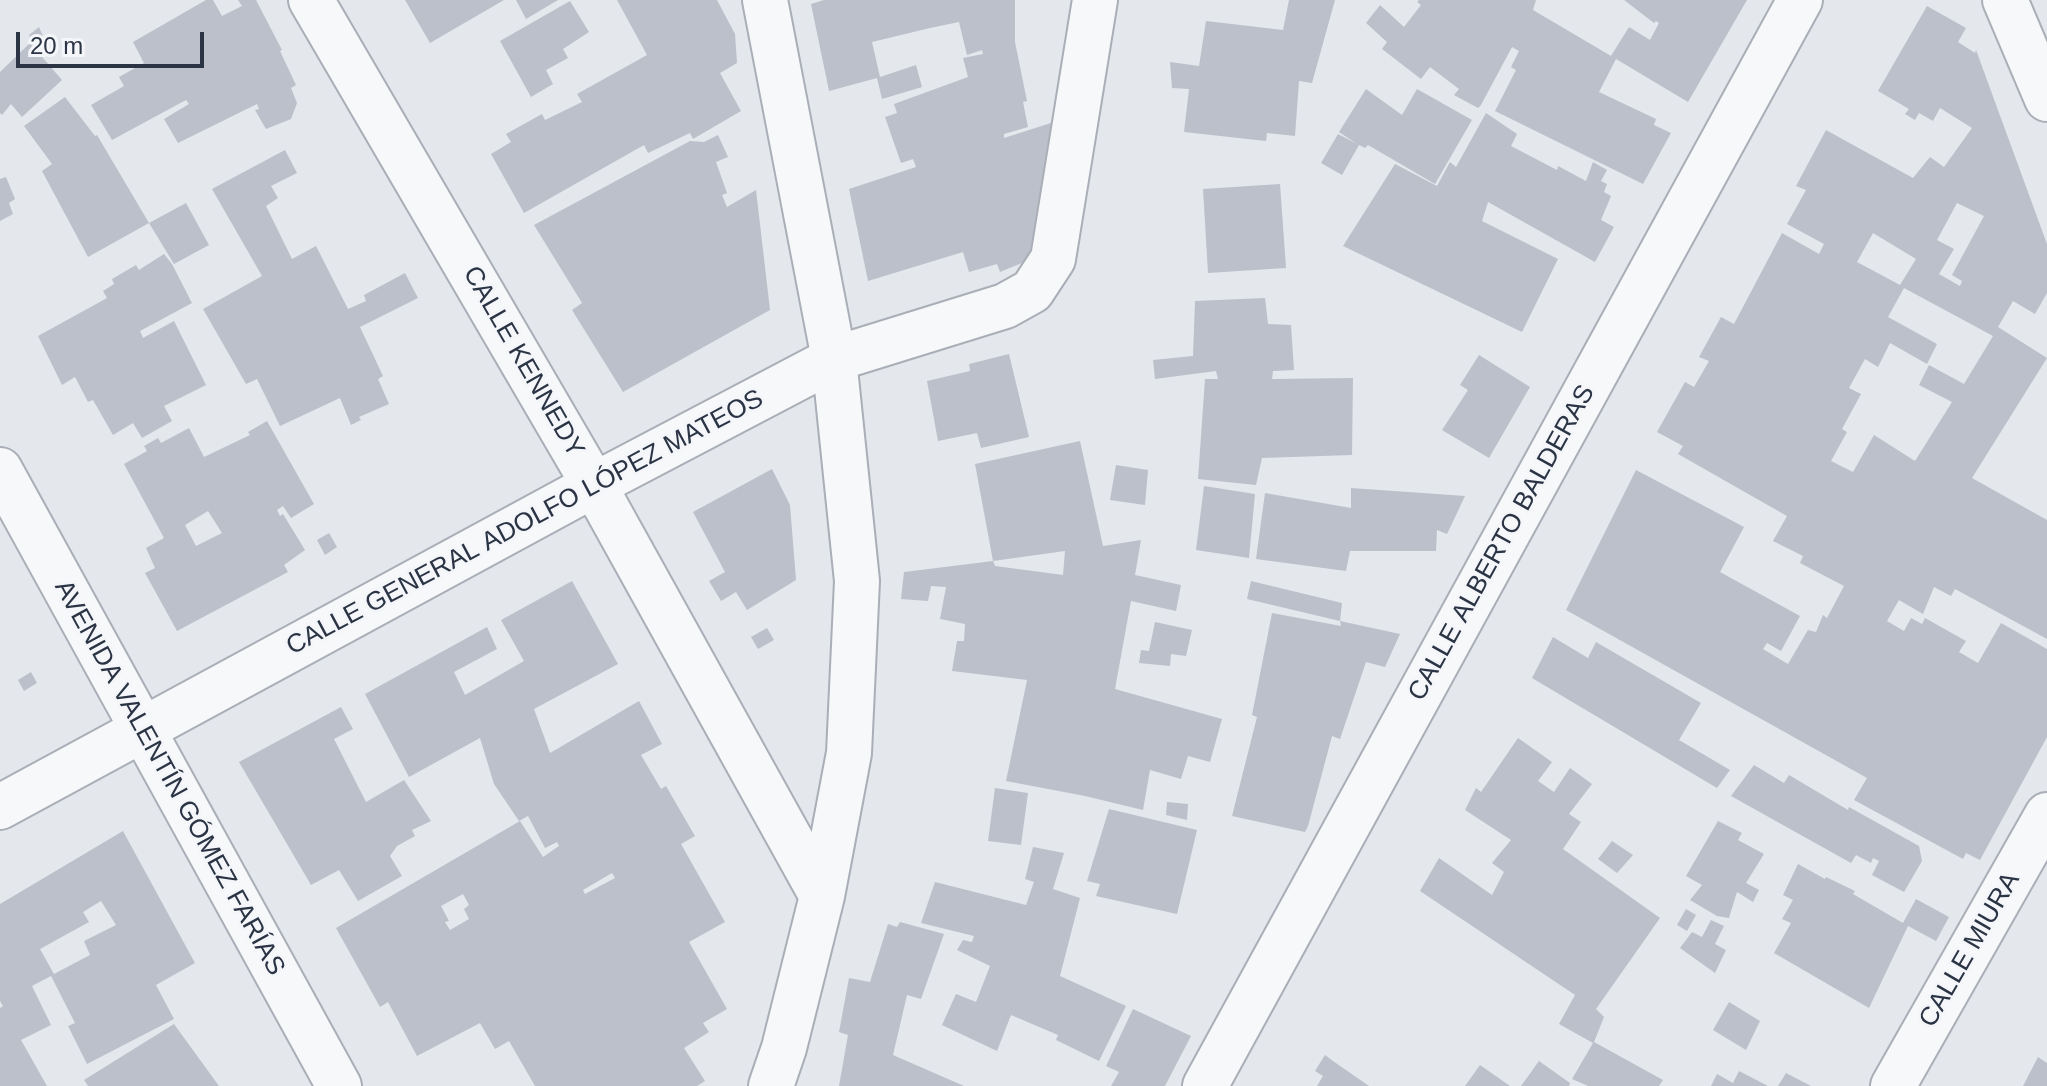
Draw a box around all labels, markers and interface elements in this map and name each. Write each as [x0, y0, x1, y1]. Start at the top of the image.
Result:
scale bar [20, 16, 208, 66]
text: 20 m [30, 32, 83, 59]
street label: CALLE KENNEDY [456, 261, 590, 463]
street label: CALLE ALBERTO BALDERAS [1402, 380, 1602, 706]
street label: CALLE GENERAL ADOLFO LÓPEZ MATEOS [281, 384, 769, 662]
street label: AVENIDA VALENTÍN GÓMEZ FARÍAS [47, 575, 291, 981]
street label: CALLE MIURA [1913, 867, 2027, 1033]

